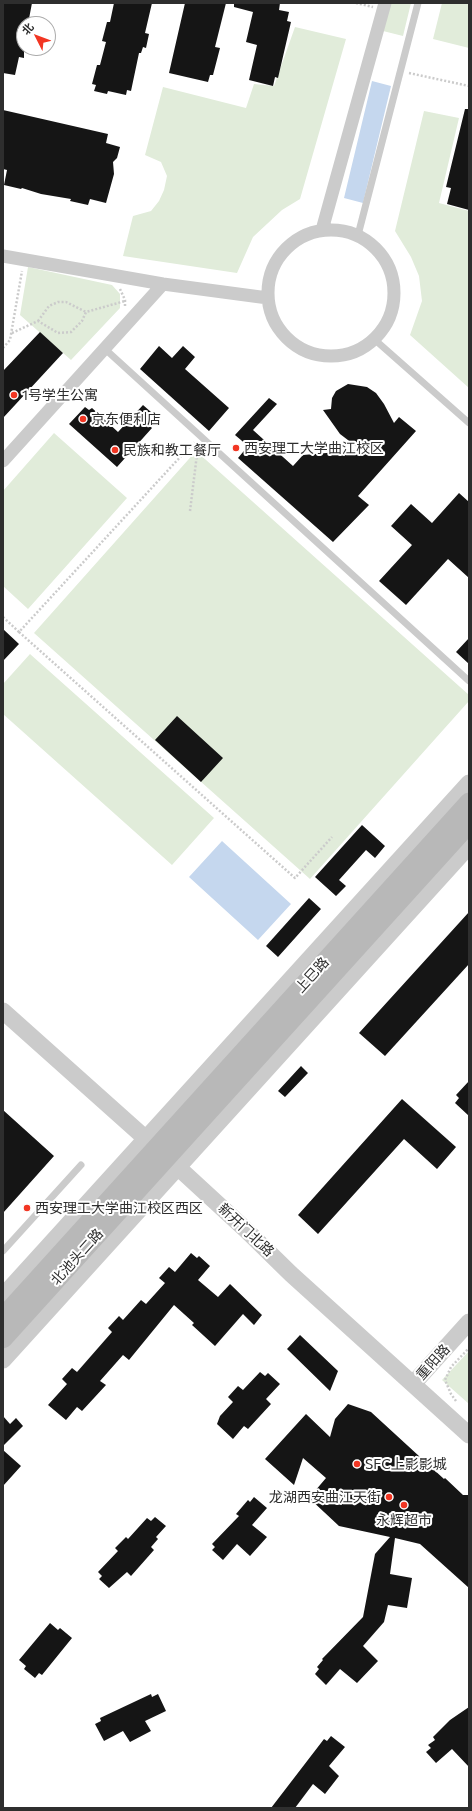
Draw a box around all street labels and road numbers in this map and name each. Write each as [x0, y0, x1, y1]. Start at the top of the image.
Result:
street label: 上巳路 [292, 954, 332, 996]
street label: 新开门北路 [215, 1200, 277, 1260]
street label: 北池头二路 [47, 1225, 107, 1289]
street label: 重阳路 [413, 1341, 453, 1383]

